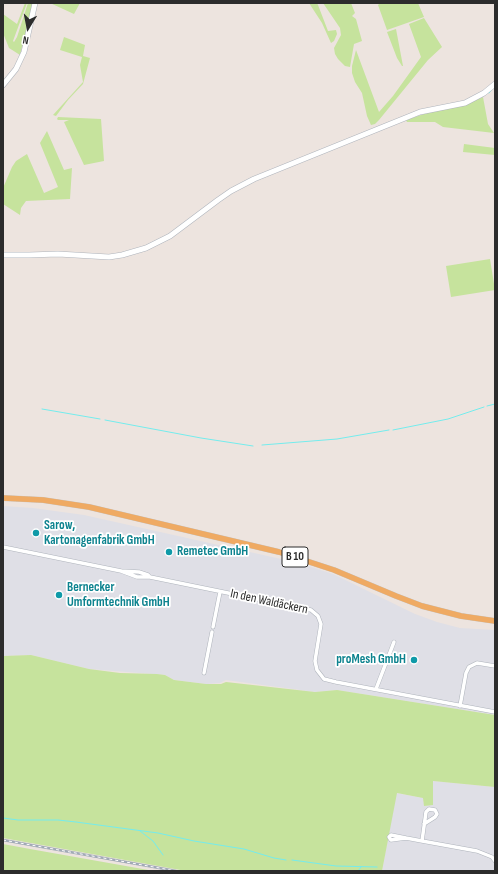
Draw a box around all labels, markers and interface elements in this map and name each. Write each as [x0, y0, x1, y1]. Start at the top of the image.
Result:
north arrow [8, 8, 48, 48]
text: N [22, 33, 30, 47]
place label: Sarow, Kartonagenfabrik GmbH [44, 518, 155, 549]
marker: Sarow, Kartonagenfabrik GmbH [31, 528, 41, 538]
place label: Remetec GmbH [177, 544, 248, 560]
marker: Remetec GmbH [164, 547, 174, 557]
road number: B 10 [282, 547, 308, 567]
place label: Bernecker Umformtechnik GmbH [67, 580, 170, 611]
street label: In den Waldäckern [229, 586, 309, 618]
marker: Bernecker Umformtechnik GmbH [54, 590, 64, 600]
place label: proMesh GmbH [336, 652, 406, 668]
marker: proMesh GmbH [409, 655, 419, 665]

